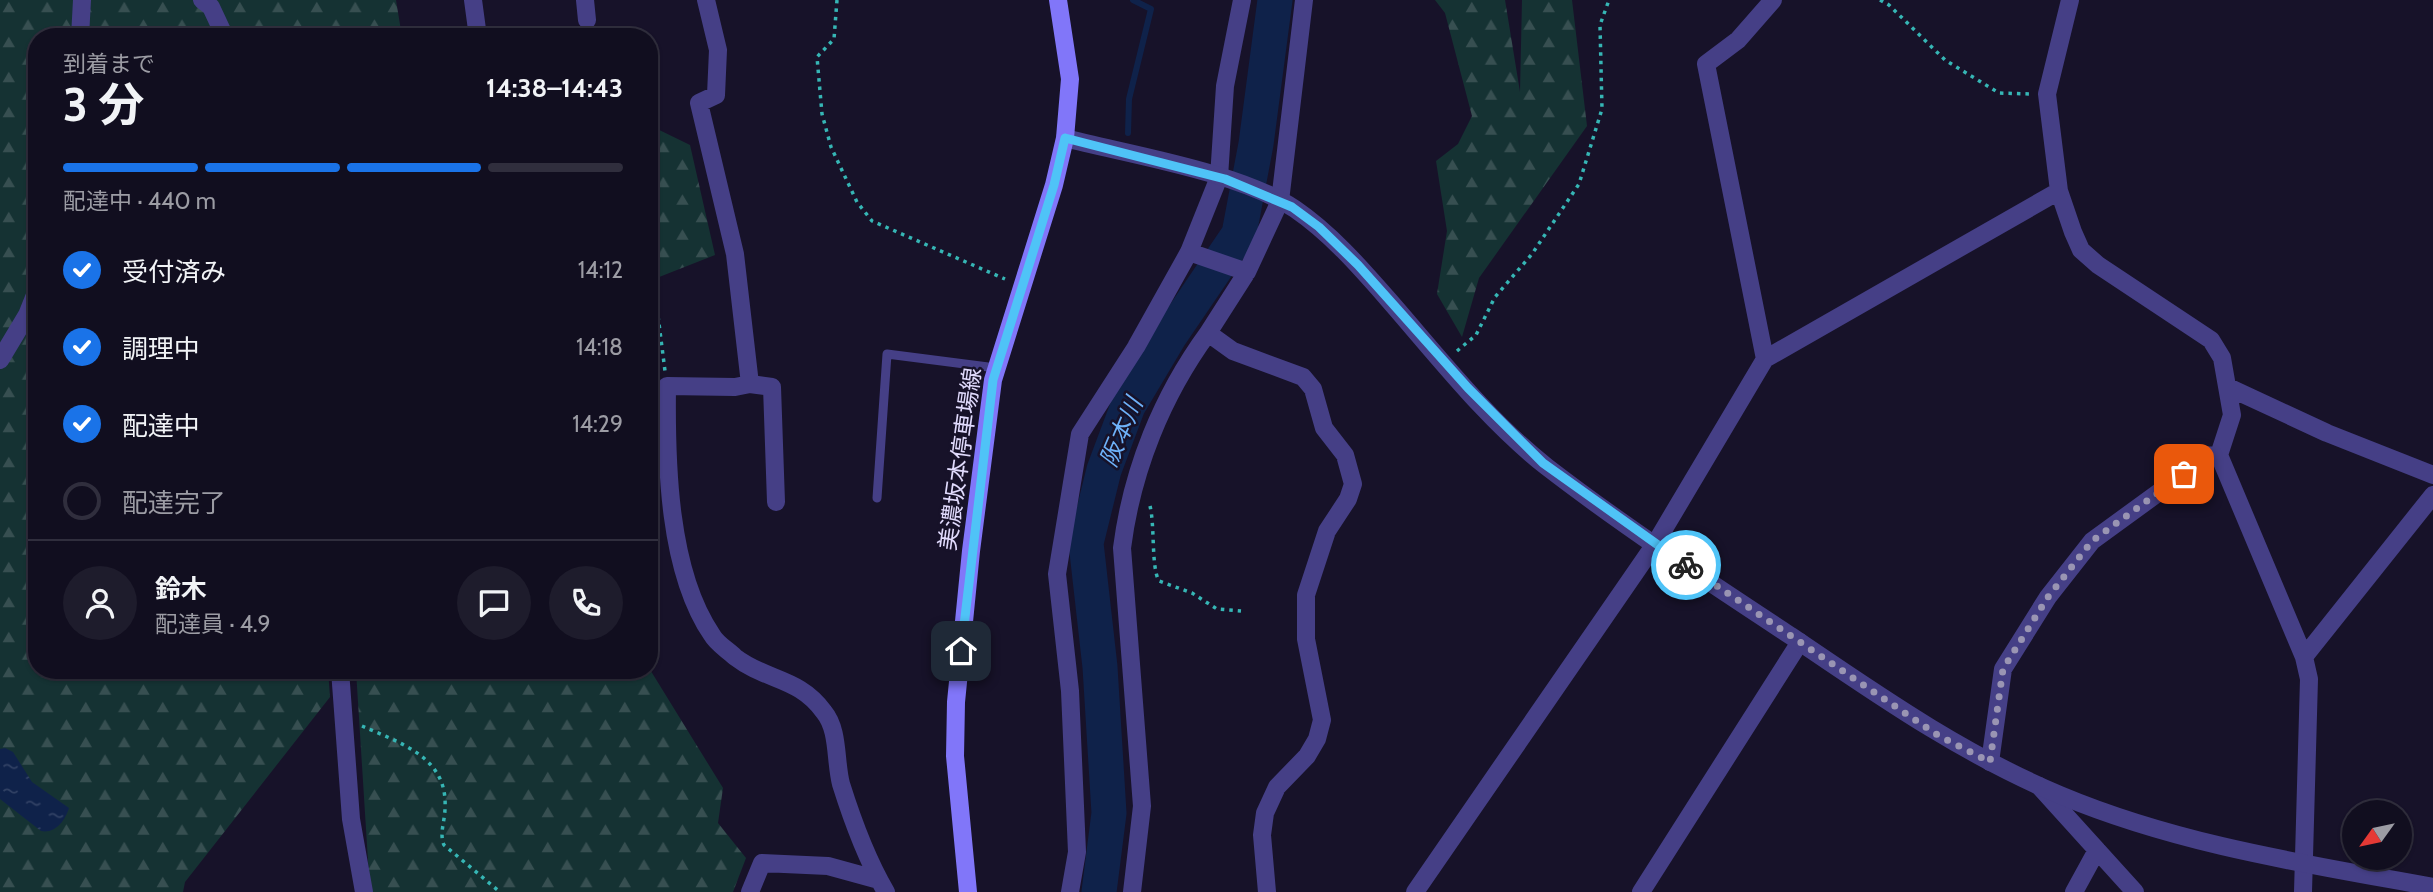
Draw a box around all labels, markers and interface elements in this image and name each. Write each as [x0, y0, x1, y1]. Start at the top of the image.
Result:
text: 到着まで [63, 50, 155, 78]
text: 14:38–14:43 [486, 72, 623, 104]
text: 3 分 [63, 77, 144, 133]
text: 配達中 · 440 m [63, 187, 216, 215]
icon: check [63, 251, 101, 289]
text: 受付済み [122, 256, 226, 288]
text: 14:12 [578, 256, 623, 284]
icon: check [63, 328, 101, 366]
text: 調理中 [122, 333, 200, 365]
text: 14:18 [576, 333, 623, 361]
street label: 美濃坂本停車場線 [933, 366, 987, 552]
water label: 阪本川 [1094, 390, 1150, 471]
icon: check [63, 405, 101, 443]
text: 配達中 [122, 410, 200, 442]
text: 14:29 [572, 410, 623, 438]
pin [2154, 444, 2214, 504]
icon: bag [2165, 455, 2203, 493]
text: 配達完了 [122, 487, 226, 519]
courier [1651, 530, 1721, 600]
icon: bike [1667, 546, 1705, 584]
button: person [63, 566, 137, 640]
button: chat [457, 566, 531, 640]
button: phone [549, 566, 623, 640]
text: 鈴木 [155, 573, 207, 605]
text: 配達員 · 4.9 [155, 610, 271, 638]
pin [931, 621, 991, 681]
icon: home [942, 632, 980, 670]
north arrow [2342, 800, 2412, 870]
map controls [2342, 800, 2412, 870]

